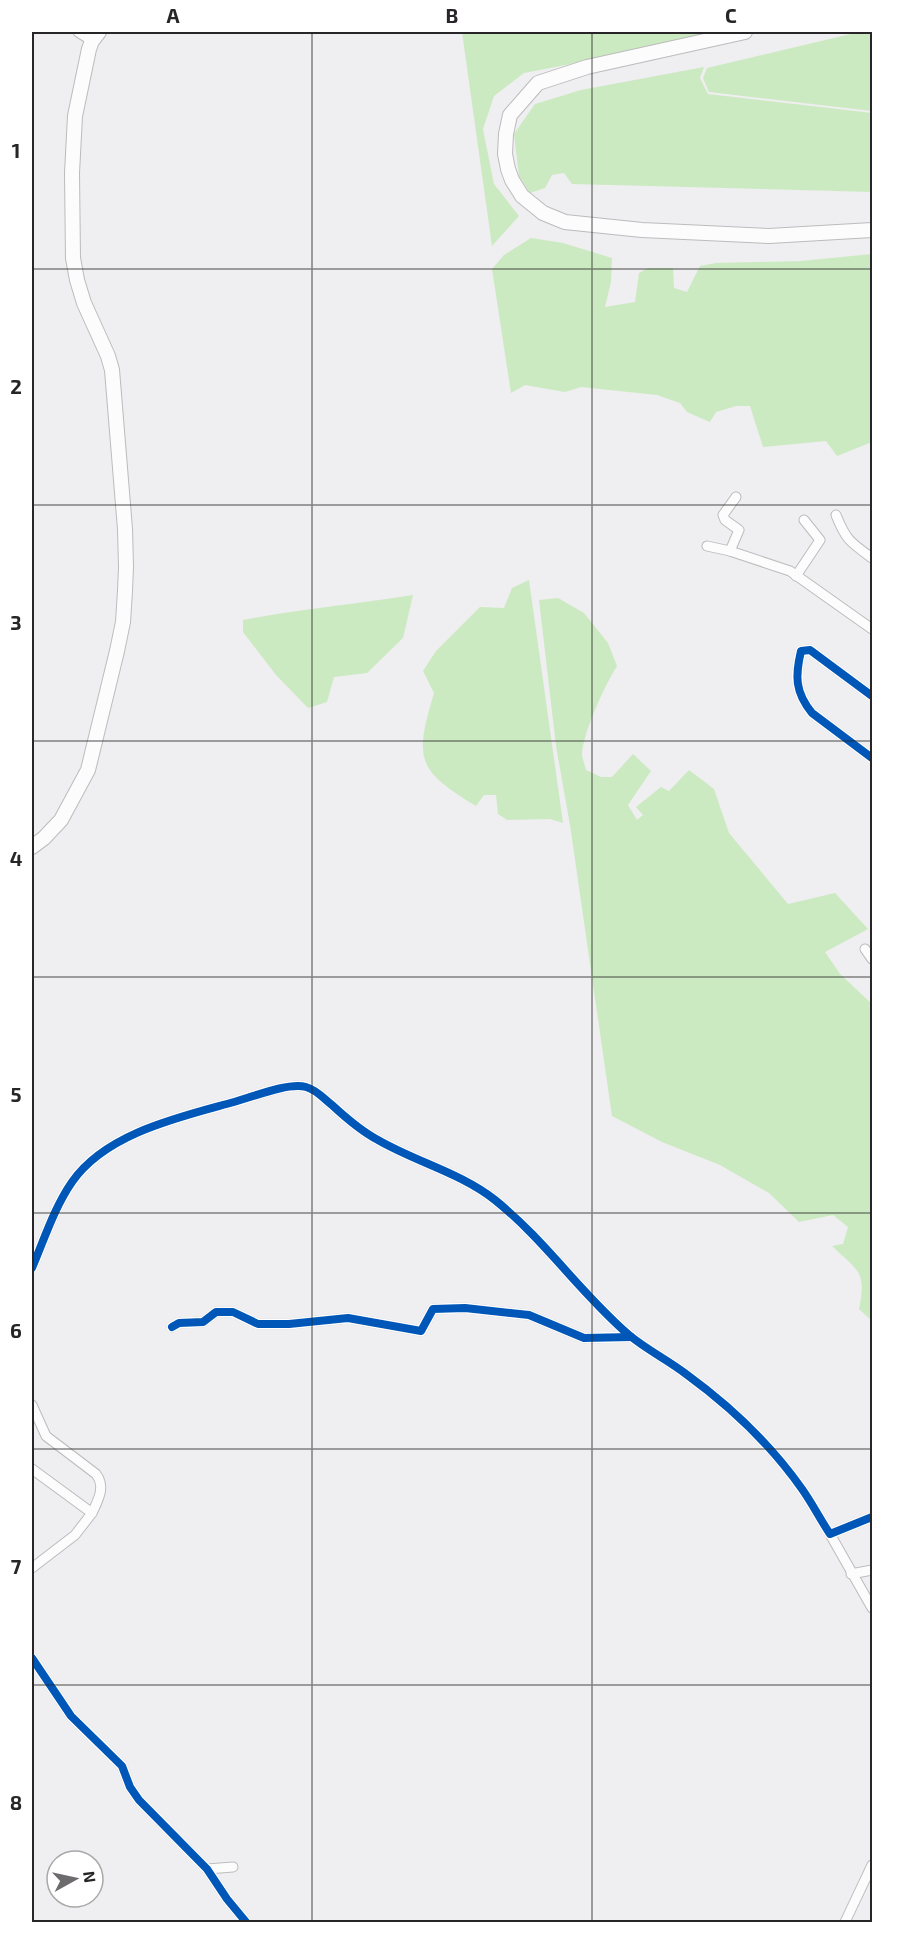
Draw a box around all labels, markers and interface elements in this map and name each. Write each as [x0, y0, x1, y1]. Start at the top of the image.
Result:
text: A [166, 3, 180, 27]
text: B [446, 3, 458, 27]
text: C [725, 3, 737, 27]
text: 1 [12, 138, 20, 162]
text: 2 [10, 374, 22, 398]
text: 3 [10, 610, 22, 634]
text: 4 [10, 846, 23, 870]
text: 5 [10, 1082, 22, 1106]
text: 6 [10, 1318, 22, 1342]
text: 7 [11, 1554, 22, 1578]
text: 8 [10, 1790, 22, 1814]
north arrow [45, 1849, 105, 1909]
text: N [80, 1870, 101, 1884]

